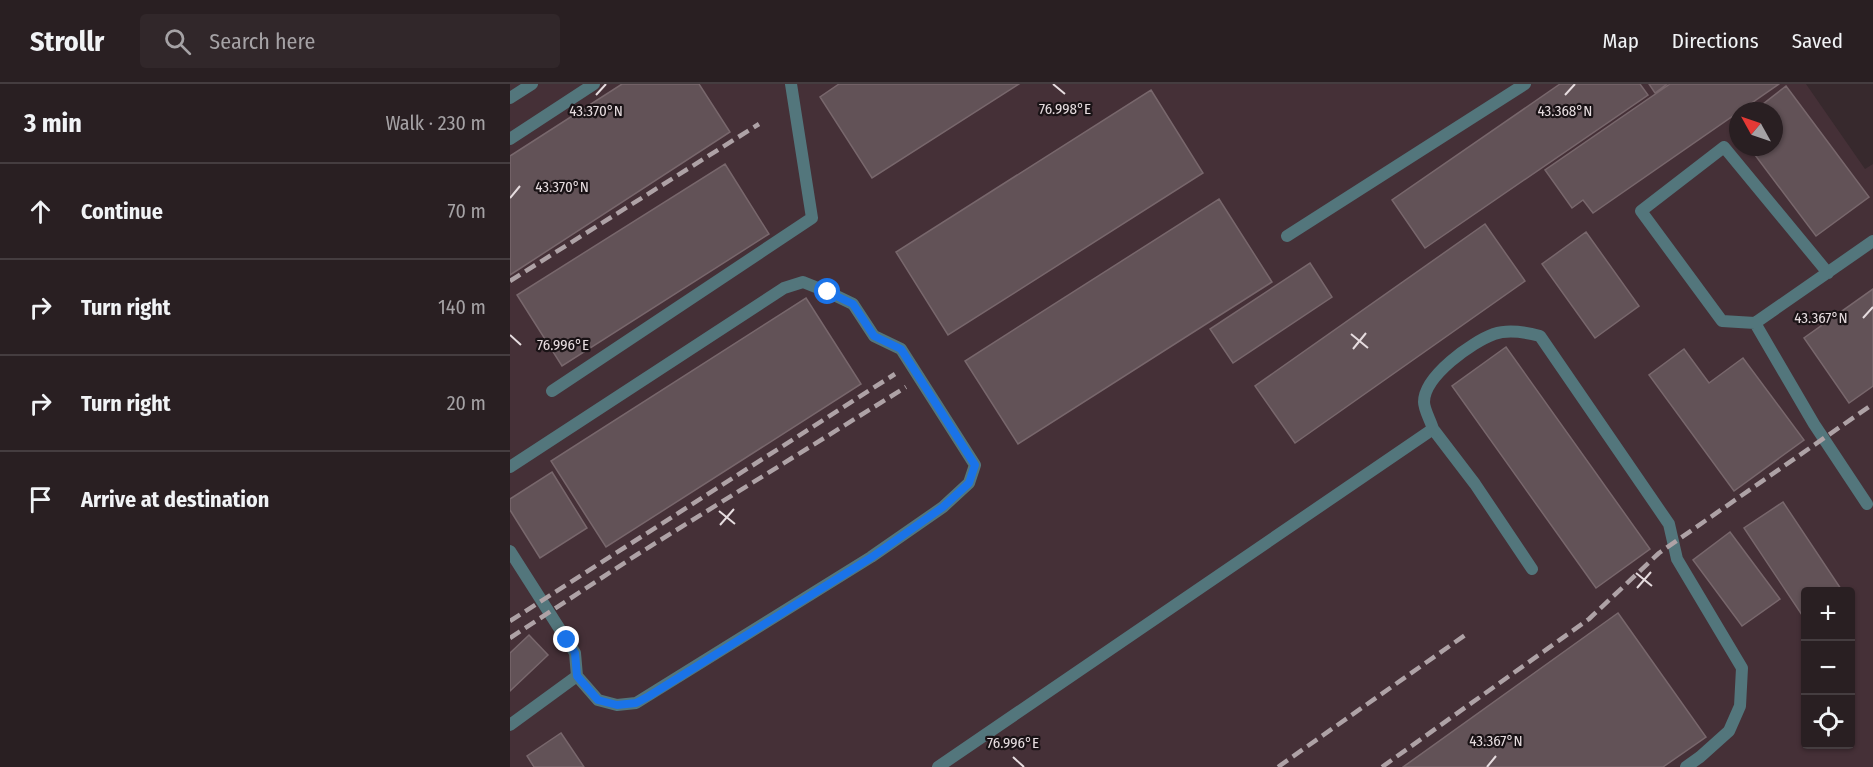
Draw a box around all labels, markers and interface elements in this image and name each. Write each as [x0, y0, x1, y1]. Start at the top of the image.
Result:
search box [140, 14, 560, 68]
text: Strollr [30, 25, 104, 58]
icon: search [161, 25, 194, 58]
text: Search here [209, 28, 315, 55]
text: Map [1602, 28, 1639, 54]
text: Directions [1672, 28, 1759, 54]
text: Saved [1792, 28, 1843, 54]
text: 76.998°E [1039, 100, 1091, 118]
text: 43.370°N [569, 102, 623, 120]
text: 43.368°N [1538, 102, 1592, 120]
north arrow [1729, 102, 1783, 156]
text: 3 min [24, 108, 82, 139]
text: Walk · 230 m [385, 111, 486, 135]
text: 43.370°N [535, 178, 589, 196]
icon: ahead [24, 195, 57, 228]
text: Continue [81, 198, 163, 225]
text: 70 m [448, 199, 486, 223]
route start [814, 278, 840, 304]
icon: right [24, 291, 57, 324]
text: Turn right [81, 294, 170, 321]
text: 140 m [438, 295, 486, 319]
text: 43.367°N [1794, 309, 1848, 327]
text: 76.996°E [537, 336, 589, 354]
icon: right [24, 387, 57, 420]
text: Turn right [81, 390, 170, 417]
text: 20 m [447, 391, 486, 415]
icon: arrive [24, 483, 57, 516]
text: Arrive at destination [81, 486, 269, 513]
map controls [1801, 587, 1855, 749]
button: + [1801, 587, 1855, 641]
route end [553, 626, 579, 652]
button: − [1801, 641, 1855, 695]
button: locate [1801, 695, 1855, 749]
text: 43.367°N [1469, 732, 1523, 750]
text: 76.996°E [987, 734, 1039, 752]

